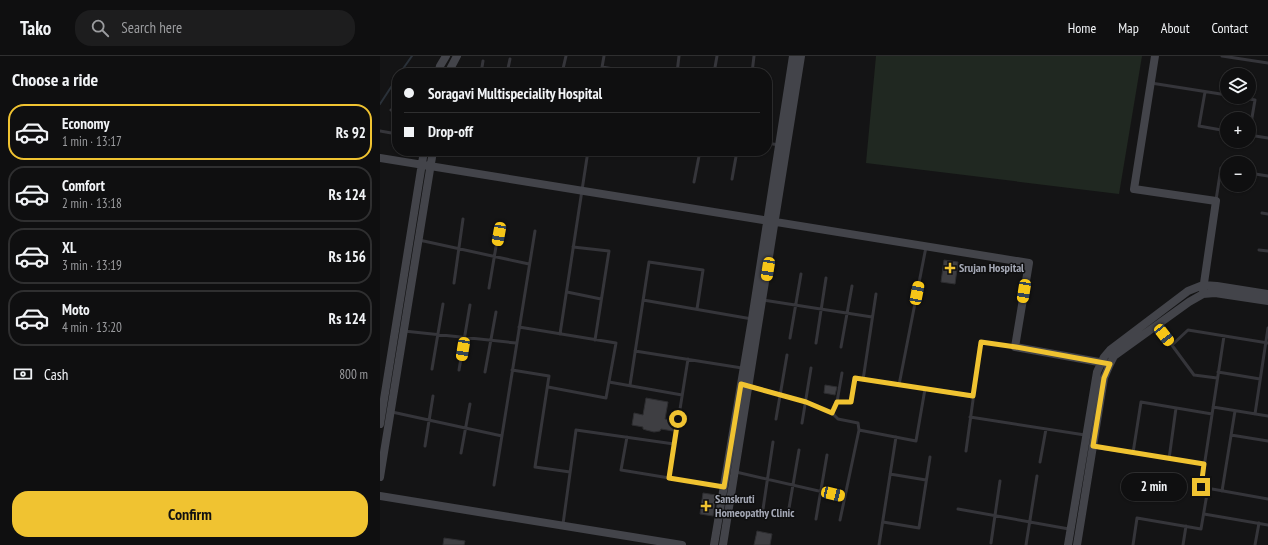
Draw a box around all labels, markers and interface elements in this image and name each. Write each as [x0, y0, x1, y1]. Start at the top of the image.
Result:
search box [75, 10, 355, 46]
text: Tako [20, 16, 51, 40]
icon: search [89, 17, 111, 39]
text: Search here [121, 18, 182, 37]
text: Home [1068, 19, 1096, 37]
text: Map [1118, 19, 1139, 37]
text: About [1161, 19, 1190, 37]
text: Contact [1212, 19, 1248, 37]
text: Choose a ride [12, 68, 98, 91]
map controls [1220, 68, 1256, 192]
button: layers [1220, 68, 1256, 104]
text: Soragavi Multispeciality Hospital [428, 84, 602, 103]
button: + [1220, 112, 1256, 148]
icon: car [14, 114, 50, 150]
text: Economy [62, 114, 110, 133]
text: Drop-off [428, 122, 473, 141]
text: Rs 92 [336, 123, 366, 142]
text: 1 min · 13:17 [62, 133, 122, 150]
button: − [1220, 156, 1256, 192]
icon: car [14, 176, 50, 212]
text: Comfort [62, 176, 105, 195]
text: Rs 124 [329, 185, 366, 204]
text: 2 min · 13:18 [62, 195, 122, 212]
car [491, 221, 507, 247]
icon: car [14, 238, 50, 274]
text: XL [62, 238, 76, 257]
text: Rs 156 [329, 247, 366, 266]
car [760, 256, 776, 282]
text: 3 min · 13:19 [62, 257, 122, 274]
place label: Srujan Hospital [959, 260, 1024, 275]
marker: Srujan Hospital [944, 262, 956, 274]
car [1016, 278, 1032, 304]
car [909, 280, 925, 306]
icon: car [14, 300, 50, 336]
text: Moto [62, 300, 90, 319]
text: Rs 124 [329, 309, 366, 328]
text: 4 min · 13:20 [62, 319, 122, 336]
car [1152, 322, 1176, 348]
car [455, 336, 471, 362]
icon: cash [12, 363, 34, 385]
text: Cash [44, 365, 68, 384]
text: 800 m [339, 366, 368, 383]
route start [669, 410, 687, 428]
callout: 2 min [1121, 473, 1187, 501]
text: 2 min [1141, 478, 1167, 495]
route end [1192, 478, 1210, 496]
car [820, 485, 846, 503]
button: Confirm [12, 491, 368, 537]
place label: Sanskruti Homeopathy Clinic [715, 491, 795, 520]
marker: Sanskruti Homeopathy Clinic [700, 500, 712, 512]

